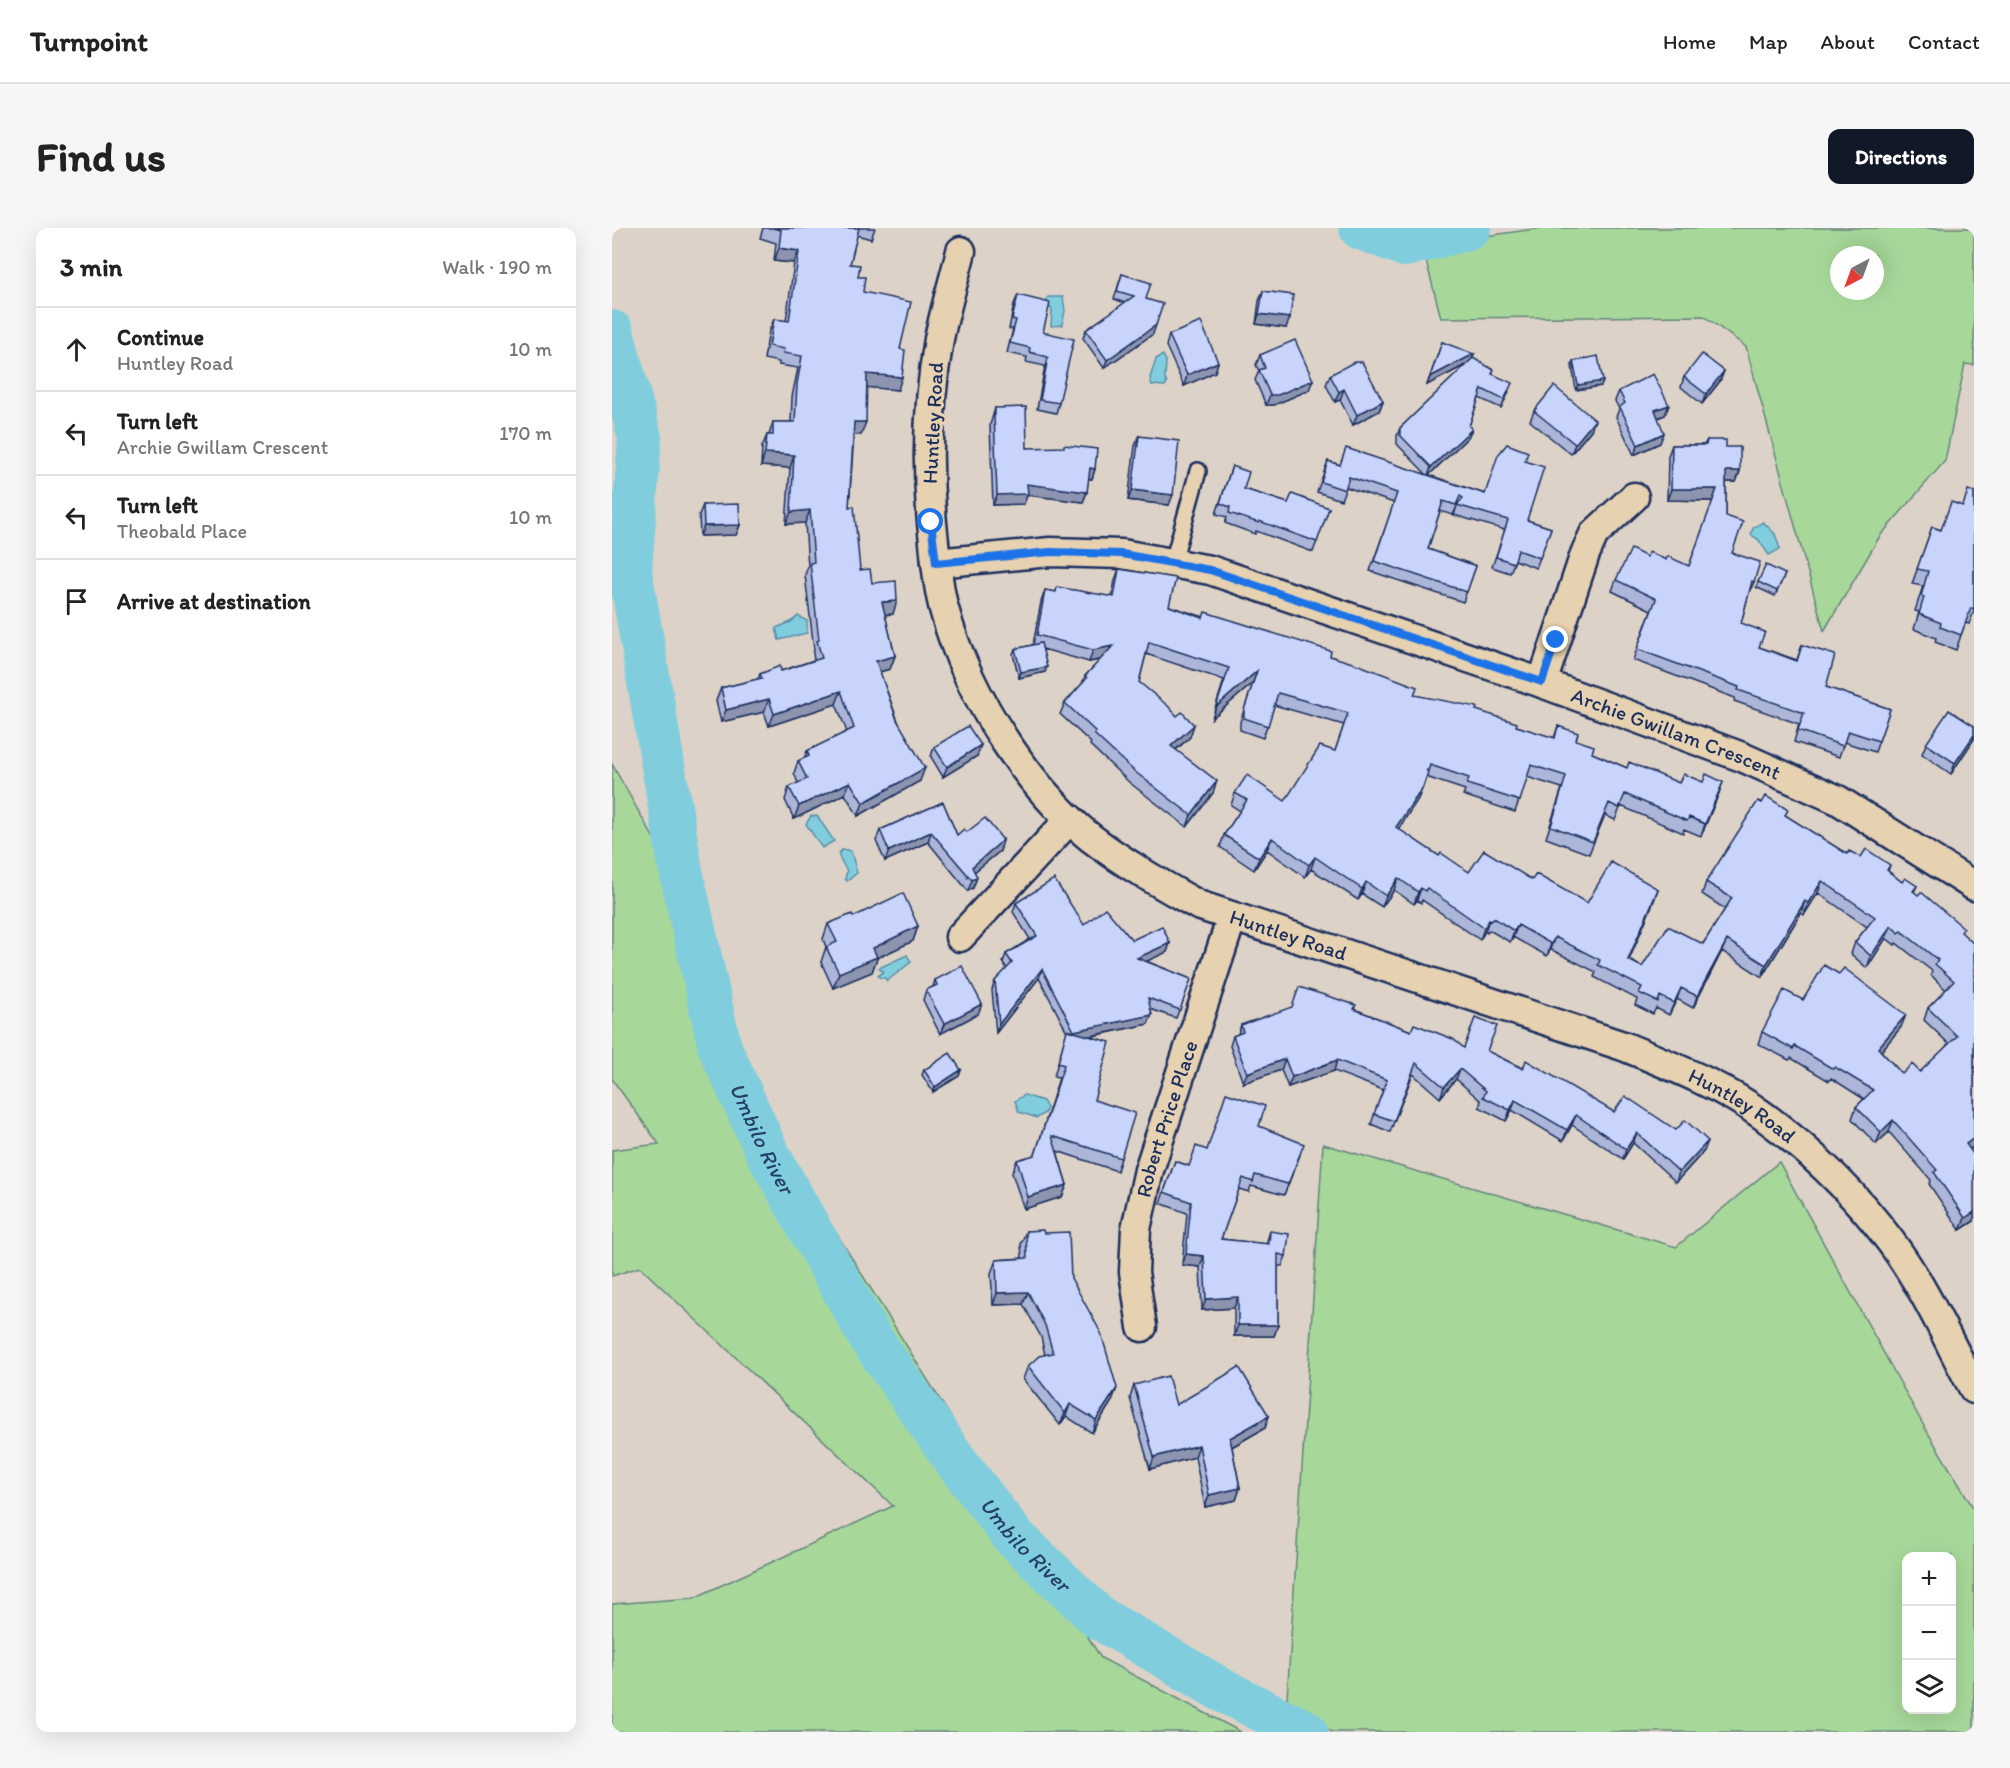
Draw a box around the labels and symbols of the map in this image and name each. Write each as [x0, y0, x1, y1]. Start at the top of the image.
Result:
north arrow [1830, 246, 1884, 300]
street label: Huntley Road [917, 361, 948, 484]
route start [917, 508, 943, 534]
route end [1542, 626, 1568, 652]
street label: Archie Gwillam Crescent [1568, 682, 1785, 785]
street label: Huntley Road [1227, 903, 1350, 966]
street label: Robert Price Place [1130, 1037, 1203, 1200]
street label: Huntley Road [1685, 1062, 1801, 1148]
water label: Umbilo River [723, 1078, 802, 1201]
water label: Umbilo River [974, 1492, 1078, 1600]

